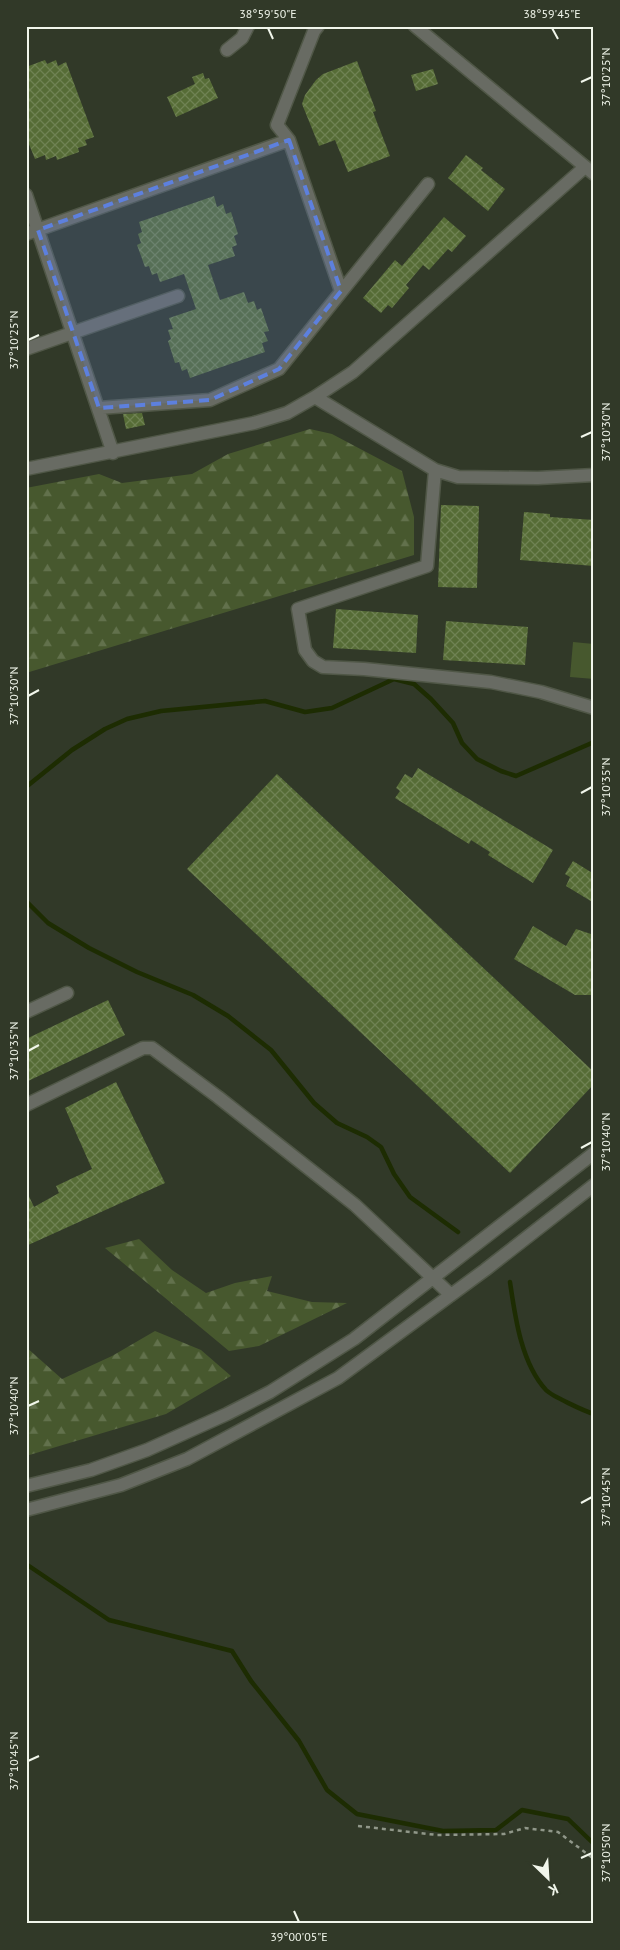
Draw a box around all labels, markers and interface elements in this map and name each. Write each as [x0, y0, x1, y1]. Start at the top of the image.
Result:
text: 38°59'50"E [239, 6, 297, 21]
text: 38°59'45"E [523, 6, 581, 21]
text: 37°10'25"N [598, 47, 613, 107]
text: 37°10'25"N [6, 310, 21, 370]
text: 37°10'30"N [598, 402, 613, 462]
text: 37°10'30"N [6, 666, 21, 726]
text: 37°10'35"N [598, 757, 613, 817]
text: 37°10'35"N [6, 1021, 21, 1081]
text: 37°10'40"N [598, 1112, 613, 1172]
text: 37°10'40"N [6, 1376, 21, 1436]
text: 37°10'45"N [598, 1467, 613, 1527]
text: 37°10'45"N [6, 1731, 21, 1791]
text: 37°10'50"N [598, 1823, 613, 1883]
north arrow [522, 1852, 572, 1902]
text: K [545, 1880, 561, 1900]
text: 39°00'05"E [270, 1929, 328, 1944]

